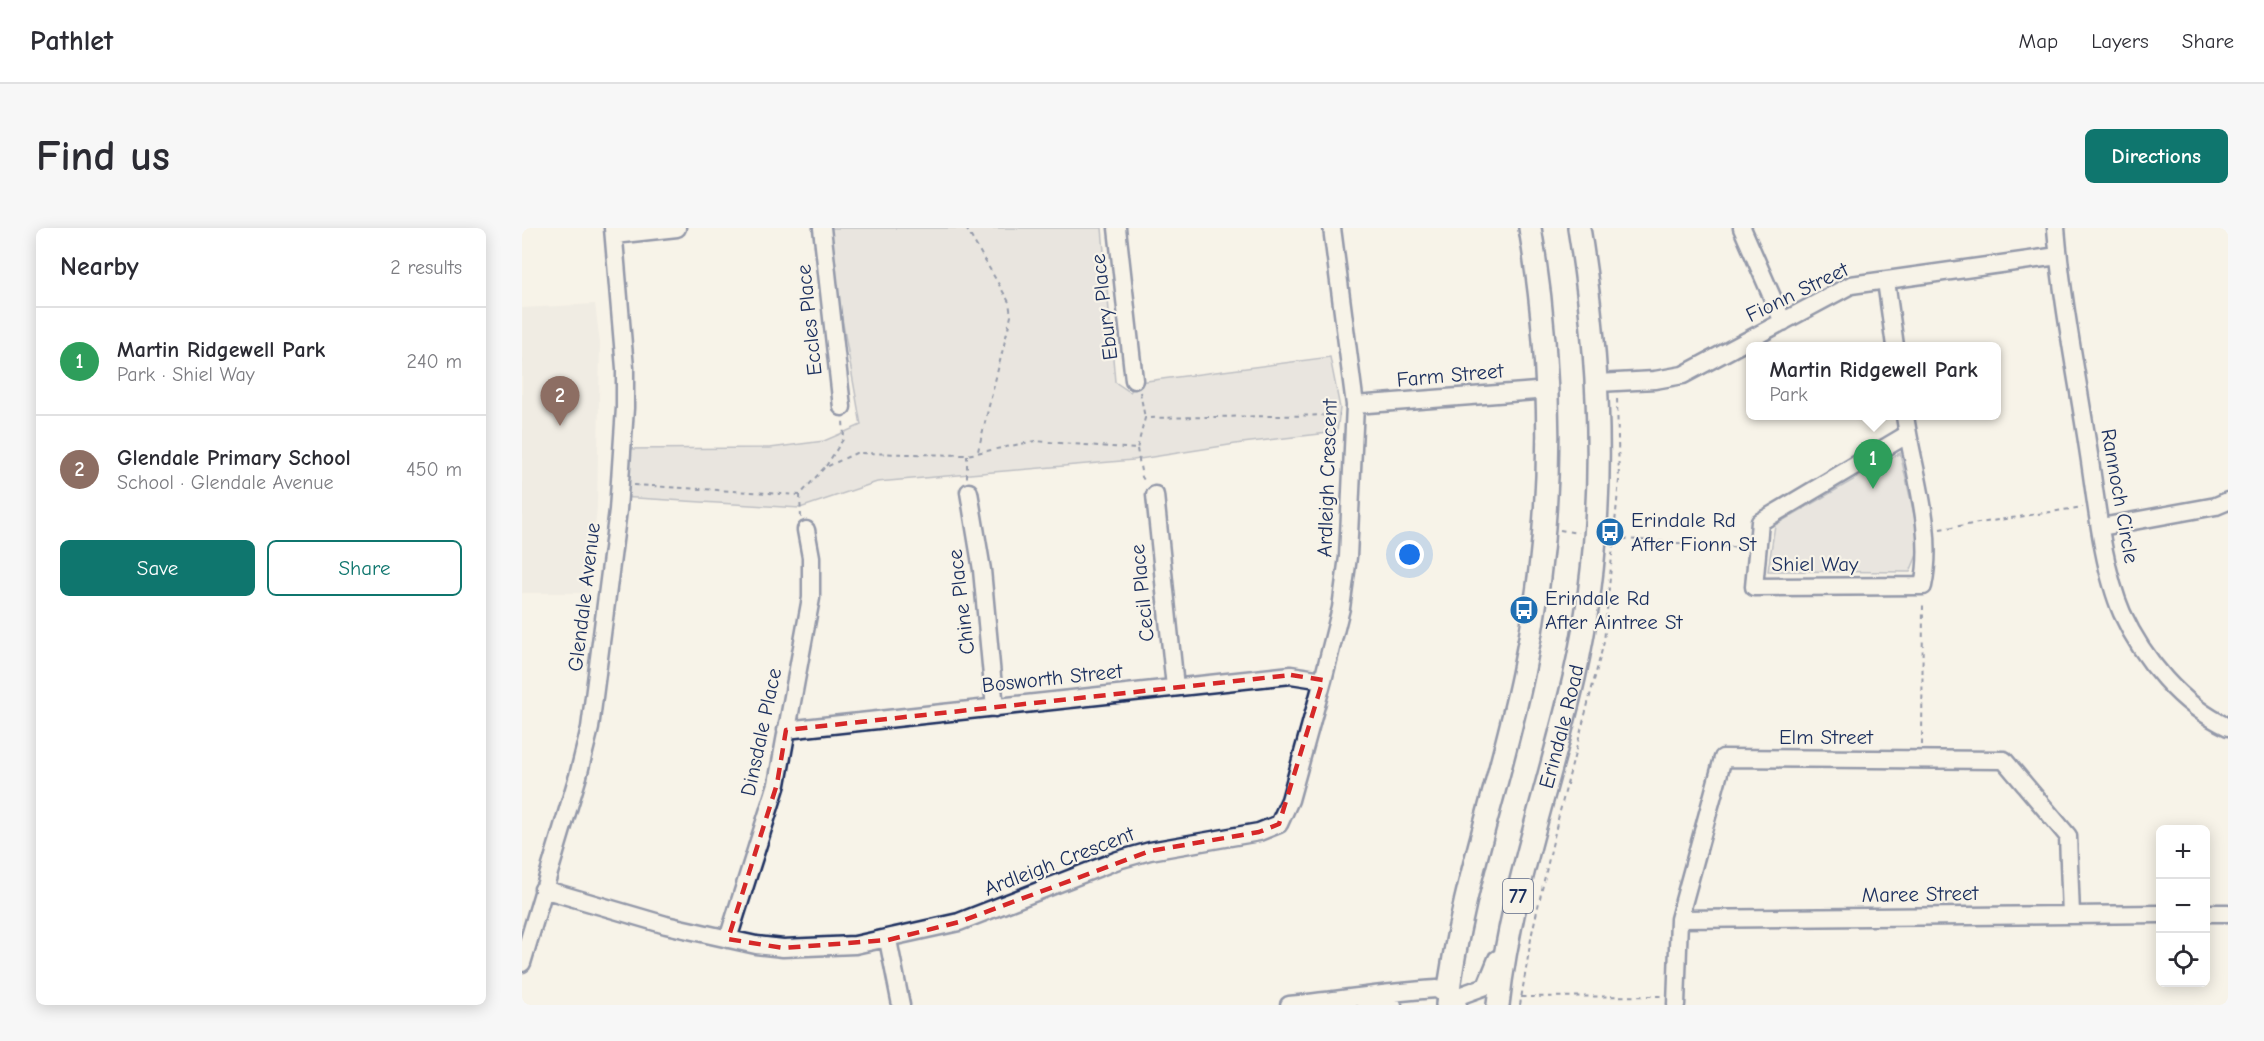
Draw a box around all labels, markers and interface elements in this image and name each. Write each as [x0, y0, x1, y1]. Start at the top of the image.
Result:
text: Pathlet [30, 25, 113, 57]
text: Map [2019, 29, 2058, 53]
text: Layers [2091, 29, 2149, 53]
text: Share [2182, 29, 2234, 53]
button: Directions [2085, 129, 2228, 183]
text: Find us [36, 132, 170, 181]
text: Nearby [60, 252, 139, 282]
street label: Ebury Place [1086, 252, 1122, 362]
text: 2 results [390, 256, 462, 279]
street label: Fionn Street [1742, 256, 1853, 327]
street label: Eccles Place [791, 263, 827, 377]
text: Martin Ridgewell Park [117, 337, 325, 363]
popup [1746, 342, 2001, 420]
text: 1 [76, 350, 83, 373]
text: 240 m [407, 350, 462, 373]
text: Martin Ridgewell Park [1769, 357, 1978, 383]
street label: Farm Street [1396, 358, 1505, 392]
text: Park · Shiel Way [117, 363, 255, 386]
pin: 2 [540, 376, 579, 426]
text: Park [1769, 383, 1808, 406]
street label: Ardleigh Crescent [1312, 397, 1342, 558]
street label: Rannoch Circle [2096, 427, 2144, 565]
pin: 1 [1854, 440, 1892, 489]
text: Glendale Primary School [117, 445, 351, 471]
text: 2 [75, 458, 84, 481]
text: 450 m [406, 458, 462, 481]
text: School · Glendale Avenue [117, 471, 334, 494]
place label: Erindale Rd After Fionn St [1631, 508, 1757, 556]
bus stop icon: Erindale Rd After Fionn St [1594, 516, 1626, 548]
street label: Glendale Avenue [563, 521, 605, 673]
button: Save [60, 540, 255, 596]
button: Share [267, 540, 462, 596]
your location [1395, 540, 1424, 569]
street label: Cecil Place [1125, 543, 1159, 643]
street label: Chine Place [943, 548, 979, 656]
street label: Shiel Way [1772, 552, 1859, 576]
place label: Erindale Rd After Aintree St [1545, 586, 1684, 634]
bus stop icon: Erindale Rd After Aintree St [1508, 594, 1540, 626]
street label: Bosworth Street [981, 659, 1124, 697]
street label: Erindale Road [1534, 662, 1589, 791]
street label: Dinsdale Place [736, 666, 786, 798]
street label: Elm Street [1779, 725, 1874, 749]
street label: Ardleigh Crescent [981, 821, 1138, 901]
map controls [2156, 825, 2210, 987]
button: + [2156, 825, 2210, 879]
road number: 77 [1503, 879, 1533, 913]
button: − [2156, 879, 2210, 933]
street label: Maree Street [1861, 881, 1980, 907]
button: locate [2156, 933, 2210, 987]

